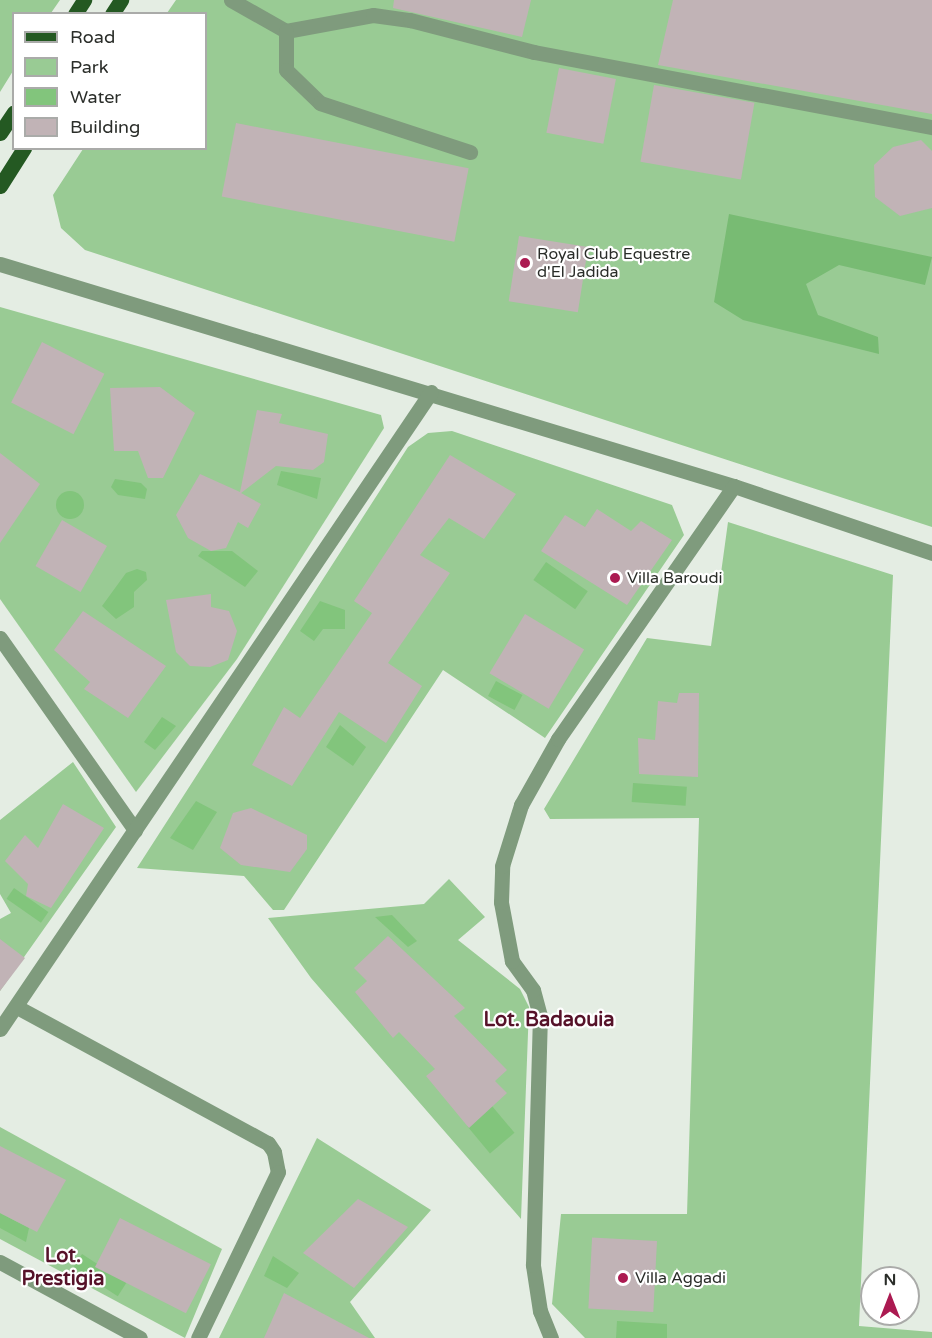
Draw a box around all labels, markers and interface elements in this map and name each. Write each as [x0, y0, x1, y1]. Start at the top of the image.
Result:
legend [12, 12, 207, 150]
text: Road [70, 26, 115, 48]
text: Park [70, 56, 108, 78]
text: Water [70, 86, 121, 108]
text: Building [70, 116, 140, 138]
place label: Royal Club Equestre d'El Jadida [537, 244, 690, 282]
marker: Royal Club Equestre d'El Jadida [518, 256, 532, 270]
place label: Villa Baroudi [627, 568, 723, 588]
marker: Villa Baroudi [608, 571, 622, 585]
district label: Lot. Badaouia [483, 1008, 615, 1032]
district label: Lot. Prestigia [22, 1245, 104, 1292]
north arrow [860, 1266, 920, 1326]
place label: Villa Aggadi [635, 1268, 726, 1288]
text: N [884, 1270, 896, 1290]
marker: Villa Aggadi [616, 1271, 630, 1285]

